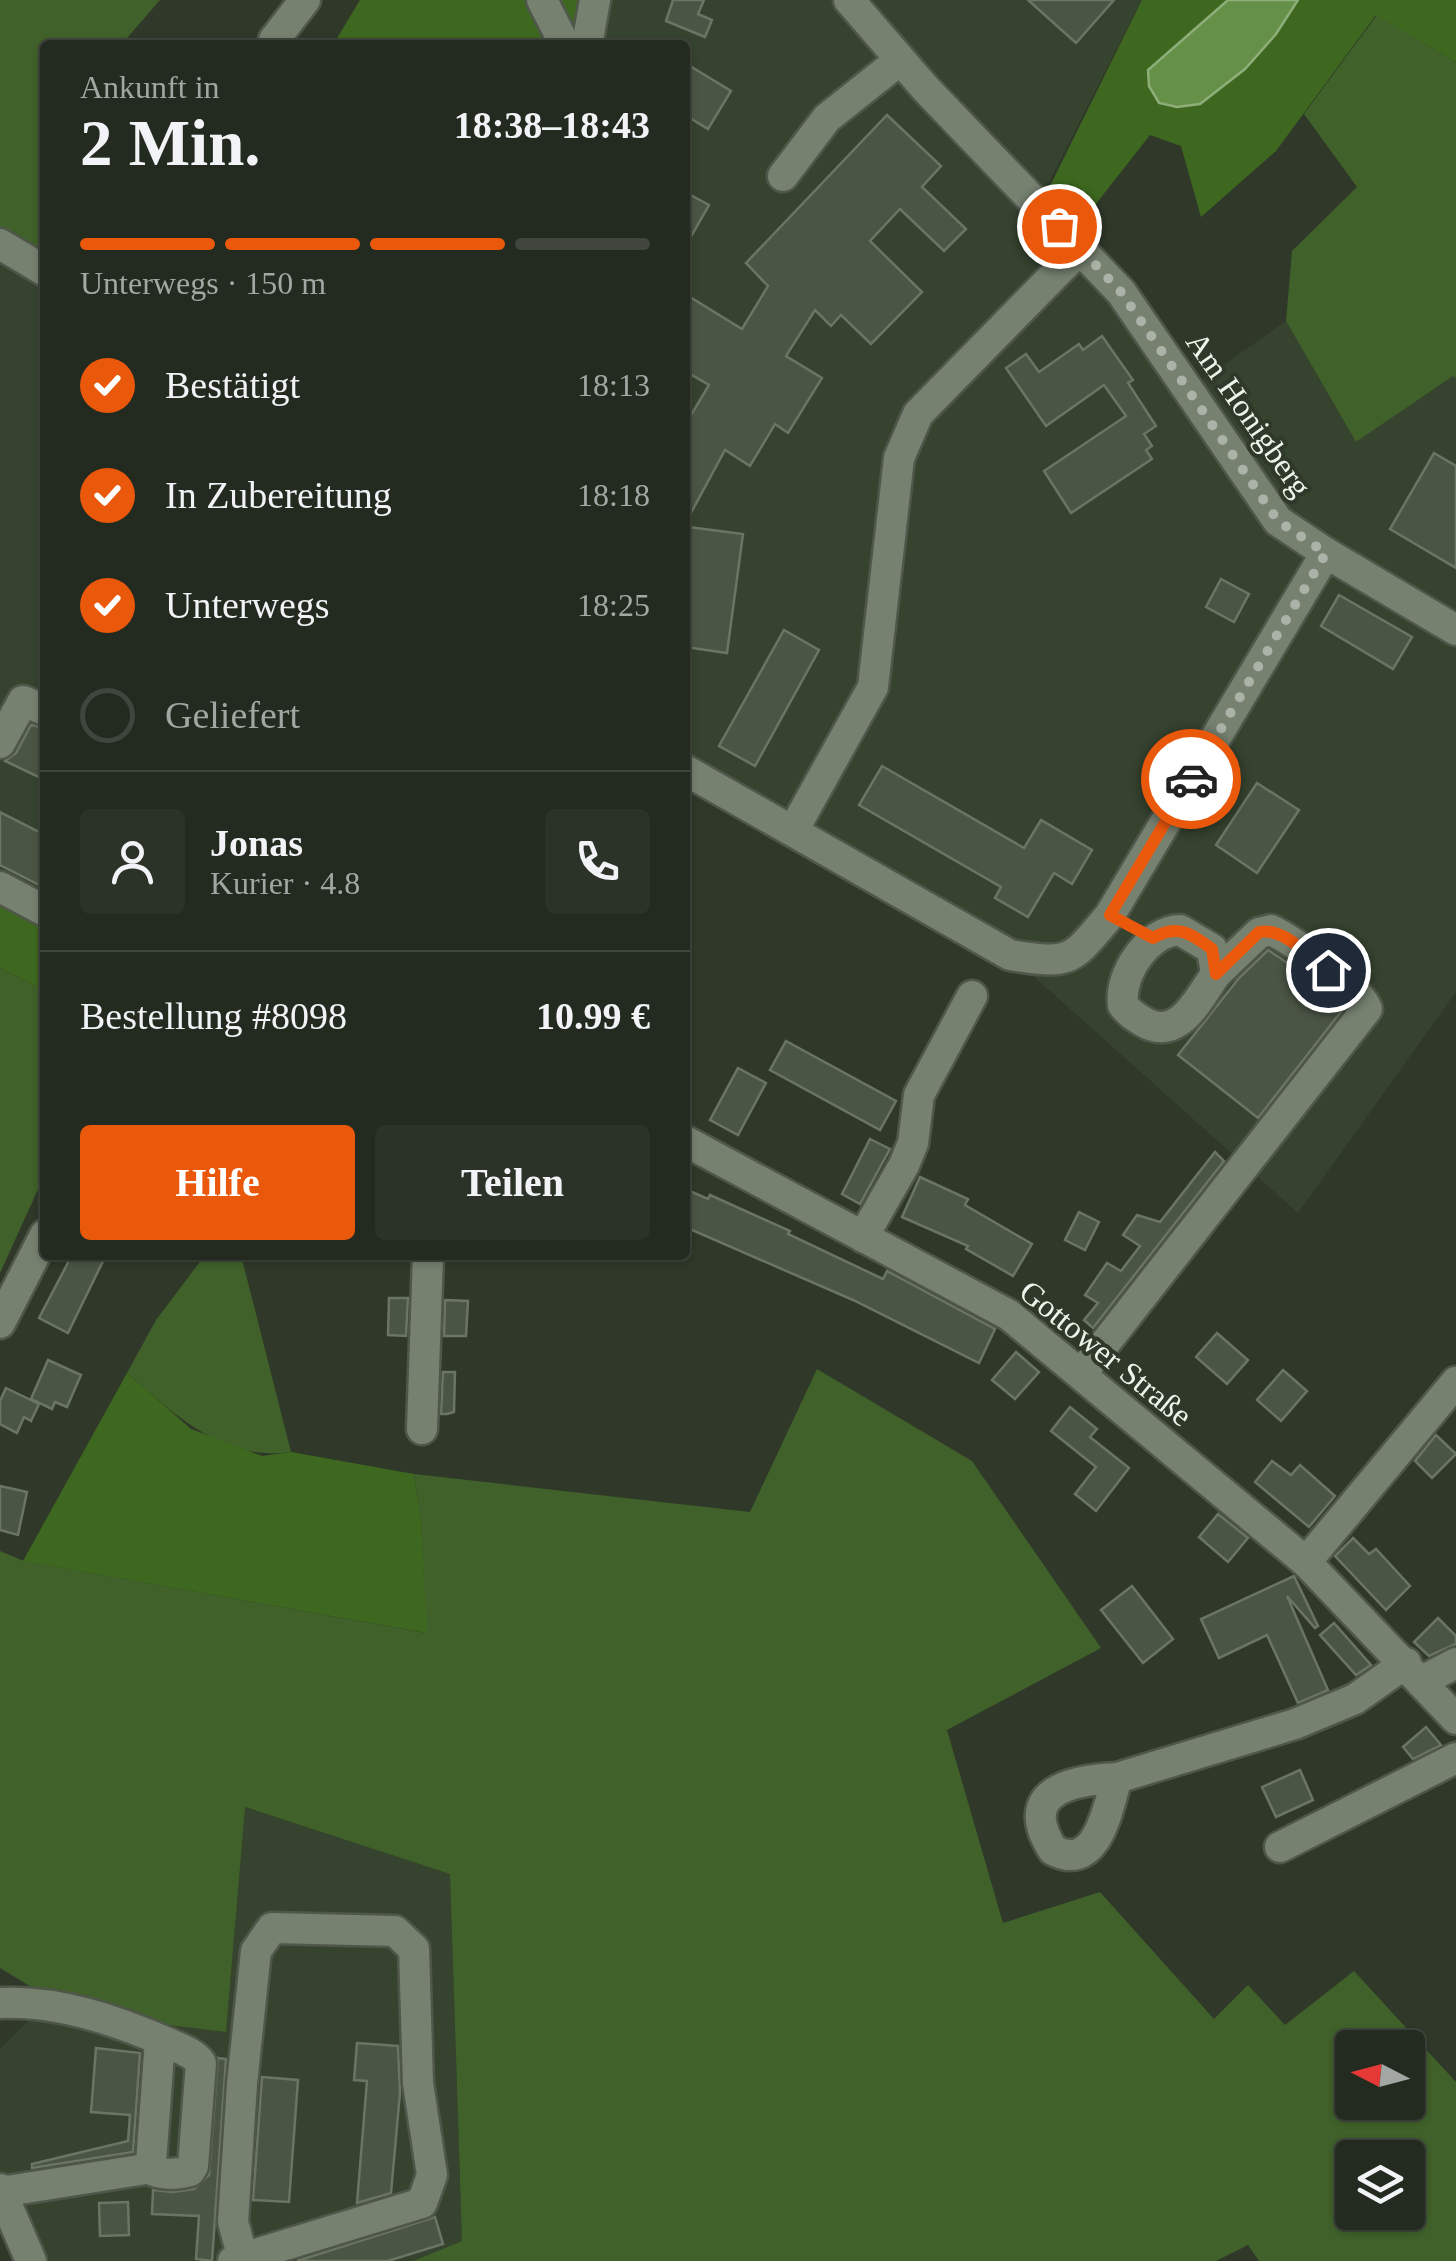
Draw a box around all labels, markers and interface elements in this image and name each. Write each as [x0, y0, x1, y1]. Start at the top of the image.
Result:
text: Ankunft in [80, 69, 220, 105]
text: 18:38–18:43 [454, 104, 650, 146]
text: 2 Min. [80, 107, 261, 179]
pin [1017, 184, 1102, 269]
icon: bag [1032, 199, 1087, 254]
text: Unterwegs · 150 m [80, 265, 326, 301]
street label: Am Honigberg [1179, 325, 1319, 503]
icon: check [80, 358, 135, 413]
text: Bestätigt [165, 364, 300, 406]
text: 18:13 [577, 367, 650, 403]
icon: check [80, 468, 135, 523]
text: In Zubereitung [165, 474, 392, 516]
text: 18:18 [577, 477, 650, 513]
icon: check [80, 578, 135, 633]
text: Unterwegs [165, 584, 330, 626]
text: 18:25 [577, 587, 650, 623]
text: Geliefert [165, 694, 300, 736]
courier [1141, 729, 1241, 829]
icon: car [1164, 752, 1219, 807]
button: person [80, 809, 185, 914]
button: phone [545, 809, 650, 914]
text: Jonas [210, 822, 303, 864]
text: Kurier · 4.8 [210, 865, 360, 901]
pin [1286, 928, 1371, 1013]
icon: home [1301, 943, 1356, 998]
text: Bestellung #8098 [80, 995, 347, 1037]
text: 10.99 € [536, 995, 650, 1037]
button: Hilfe [80, 1125, 355, 1240]
button: Teilen [375, 1125, 650, 1240]
street label: Gottower Straße [1013, 1273, 1199, 1433]
north arrow [1335, 2030, 1425, 2120]
map controls [1335, 2030, 1425, 2230]
button: layers [1335, 2140, 1425, 2230]

